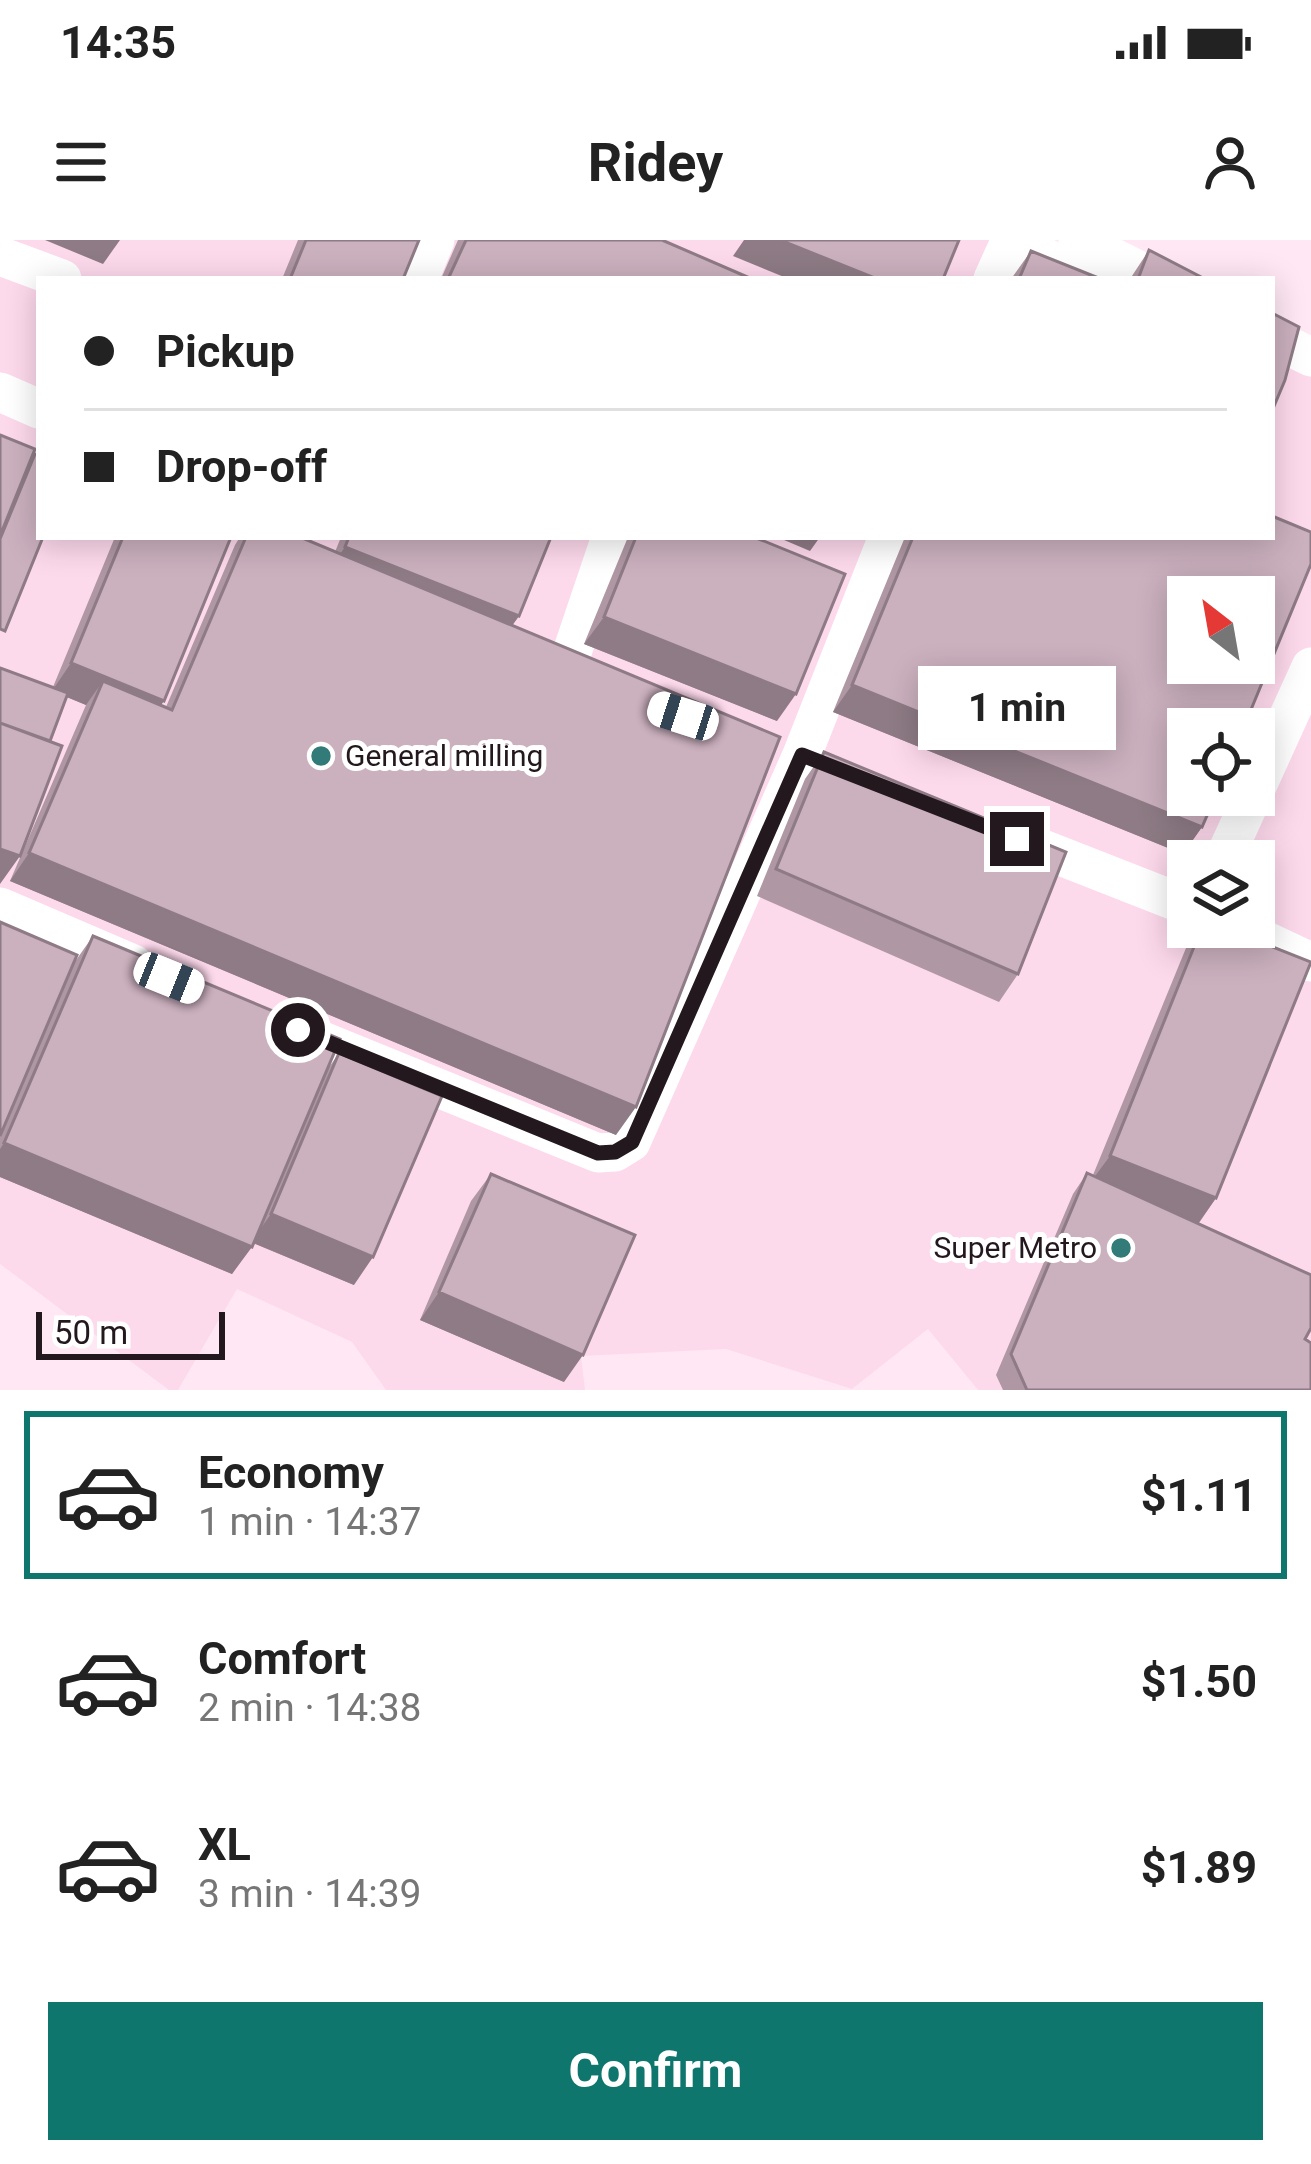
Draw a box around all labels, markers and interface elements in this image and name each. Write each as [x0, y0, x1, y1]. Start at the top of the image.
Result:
text: 14:35 [60, 16, 176, 69]
icon: menu [48, 129, 114, 195]
icon: person [1197, 129, 1263, 195]
text: Ridey [588, 131, 723, 194]
text: Pickup [156, 325, 295, 378]
text: Drop-off [156, 440, 327, 493]
north arrow [1167, 576, 1275, 684]
map controls [1167, 576, 1275, 948]
callout: 1 min [918, 665, 1116, 749]
text: 1 min [968, 685, 1066, 731]
car [643, 688, 723, 744]
button: locate [1167, 708, 1275, 816]
place label: General milling [345, 738, 543, 773]
marker: General milling [308, 743, 334, 769]
route end [990, 812, 1044, 866]
button: layers [1167, 840, 1275, 948]
car [129, 948, 209, 1008]
route start [271, 1003, 325, 1057]
place label: Super Metro [933, 1230, 1097, 1265]
marker: Super Metro [1108, 1235, 1134, 1261]
scale bar [36, 1306, 225, 1359]
text: 50 m [54, 1313, 128, 1352]
icon: car [54, 1441, 162, 1549]
text: Economy [198, 1446, 384, 1499]
text: $1.11 [1141, 1469, 1257, 1522]
text: 1 min · 14:37 [198, 1499, 421, 1545]
icon: car [54, 1627, 162, 1735]
text: Comfort [198, 1632, 366, 1685]
text: $1.50 [1141, 1655, 1257, 1708]
text: 2 min · 14:38 [198, 1685, 421, 1731]
icon: car [54, 1813, 162, 1921]
text: XL [198, 1818, 251, 1871]
text: $1.89 [1141, 1841, 1257, 1894]
text: 3 min · 14:39 [198, 1871, 421, 1917]
button: Confirm [48, 2002, 1263, 2140]

